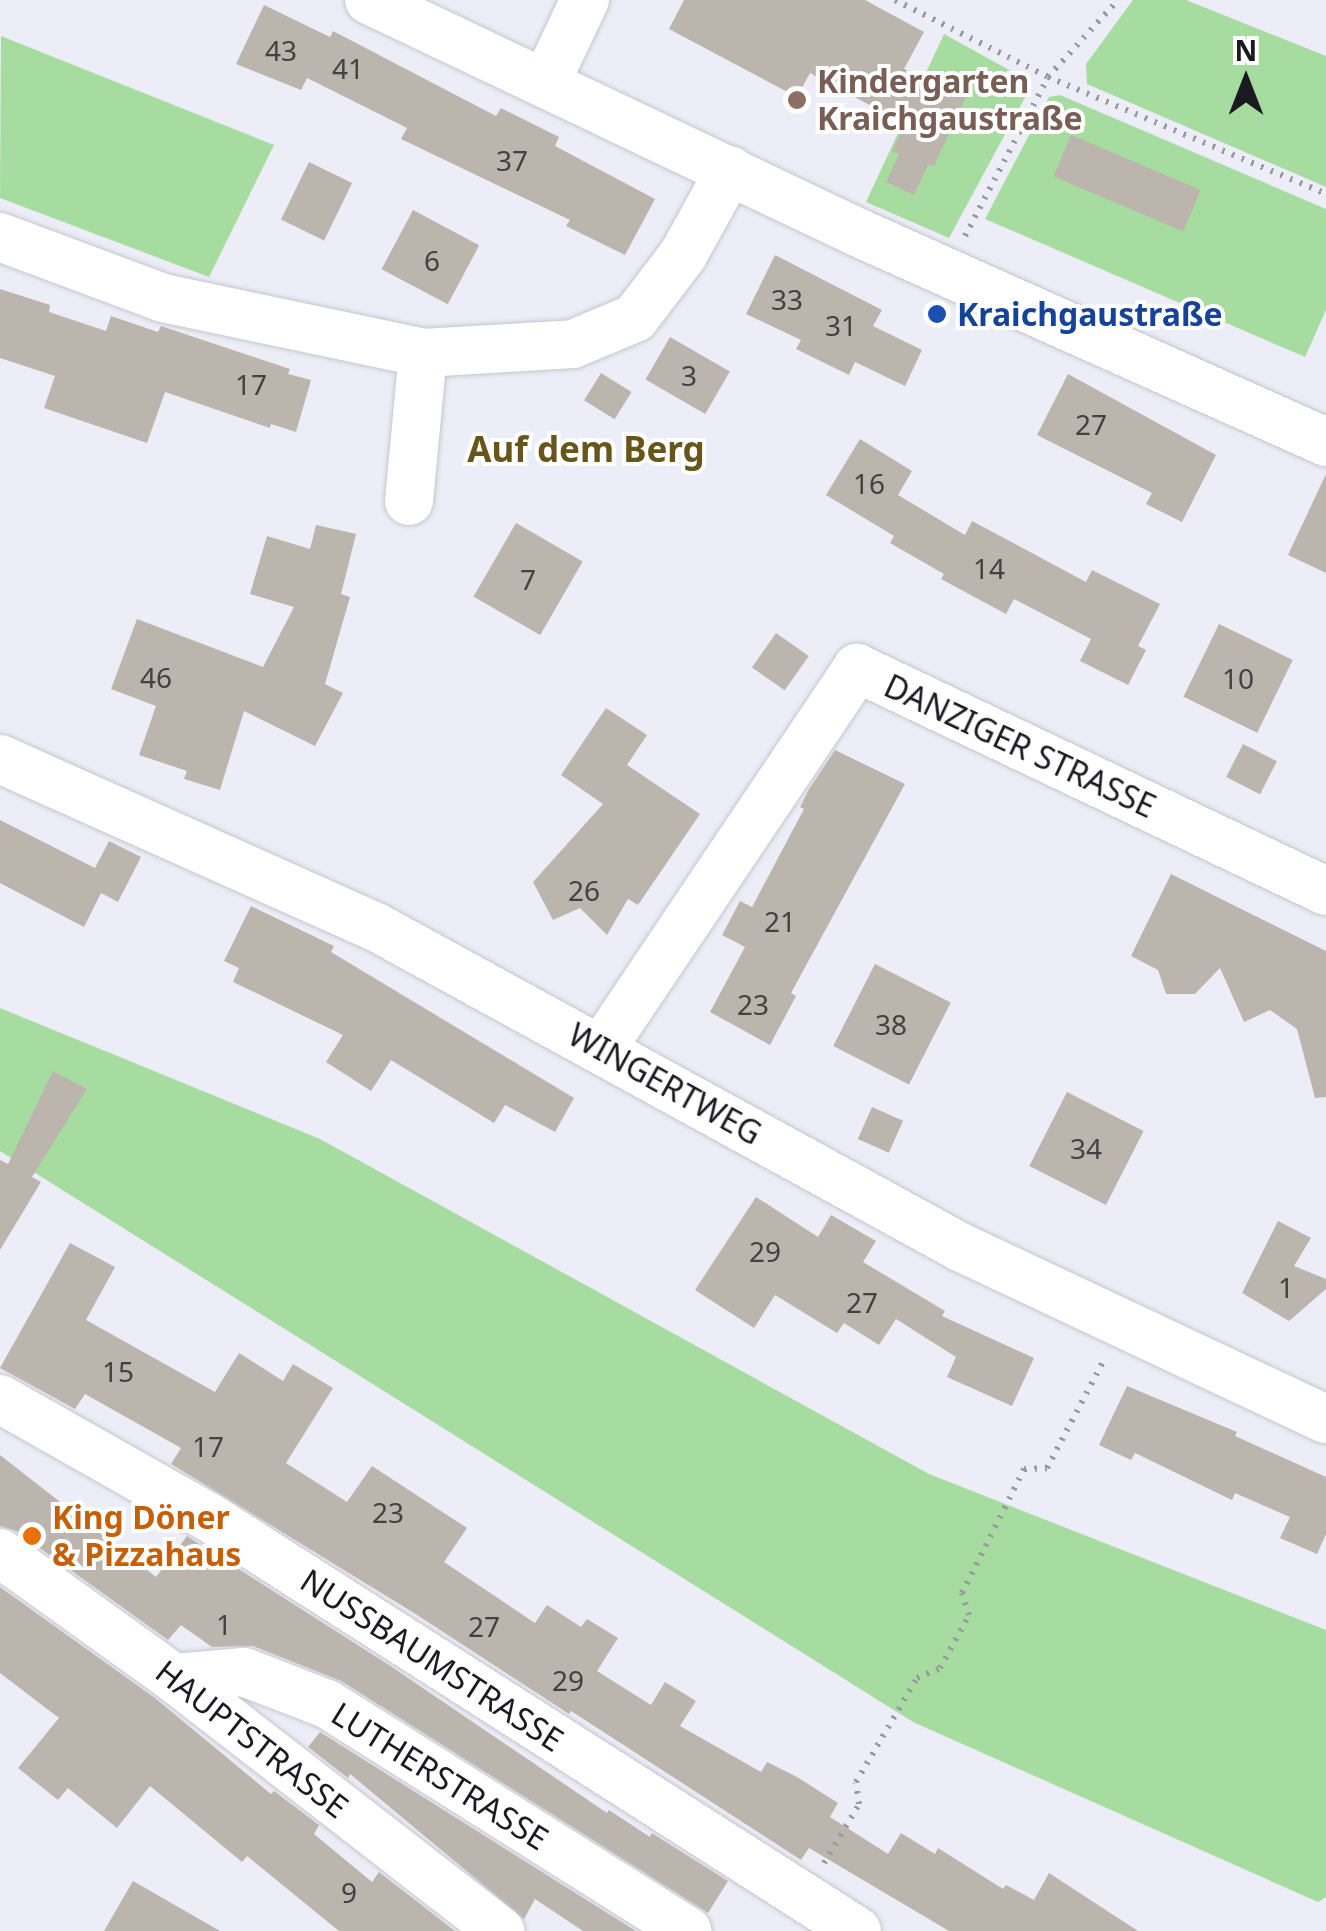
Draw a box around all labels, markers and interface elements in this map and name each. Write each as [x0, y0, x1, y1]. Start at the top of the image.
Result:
north arrow [1196, 30, 1296, 130]
text: N [1235, 31, 1257, 69]
house number: 43 [265, 33, 297, 67]
house number: 41 [332, 51, 364, 85]
place label: Kindergarten Kraichgaustraße [817, 63, 1083, 138]
marker: Kindergarten Kraichgaustraße [786, 89, 808, 111]
house number: 37 [496, 143, 528, 177]
house number: 6 [424, 243, 440, 277]
house number: 33 [771, 282, 803, 316]
place label: Kraichgaustraße [957, 295, 1223, 333]
marker: Kraichgaustraße [926, 303, 948, 325]
house number: 31 [825, 308, 857, 342]
house number: 3 [681, 358, 697, 392]
house number: 17 [235, 367, 267, 401]
house number: 27 [1075, 407, 1107, 441]
district label: Auf dem Berg [467, 428, 705, 470]
house number: 16 [853, 466, 885, 500]
house number: 14 [973, 551, 1005, 585]
house number: 7 [520, 562, 536, 596]
house number: 46 [140, 660, 172, 694]
house number: 10 [1222, 661, 1254, 695]
street label: DANZIGER STRASSE [878, 666, 1162, 826]
house number: 26 [568, 873, 600, 907]
house number: 21 [764, 904, 796, 938]
house number: 23 [737, 987, 769, 1021]
house number: 38 [875, 1007, 907, 1041]
street label: WINGERTWEG [562, 1015, 768, 1153]
house number: 34 [1070, 1131, 1102, 1165]
house number: 29 [749, 1234, 781, 1268]
house number: 1 [1278, 1270, 1294, 1304]
house number: 27 [846, 1285, 878, 1319]
house number: 15 [102, 1354, 134, 1388]
house number: 17 [192, 1429, 224, 1463]
house number: 23 [372, 1495, 404, 1529]
place label: King Döner & Pizzahaus [52, 1499, 241, 1574]
marker: King Döner & Pizzahaus [21, 1525, 43, 1547]
street label: NUSSBAUMSTRASSE [294, 1561, 570, 1759]
house number: 1 [216, 1607, 232, 1641]
house number: 27 [468, 1609, 500, 1643]
street label: HAUPTSTRASSE [148, 1652, 356, 1826]
house number: 29 [552, 1663, 584, 1697]
street label: LUTHERSTRASSE [325, 1694, 555, 1858]
house number: 9 [341, 1875, 357, 1909]

